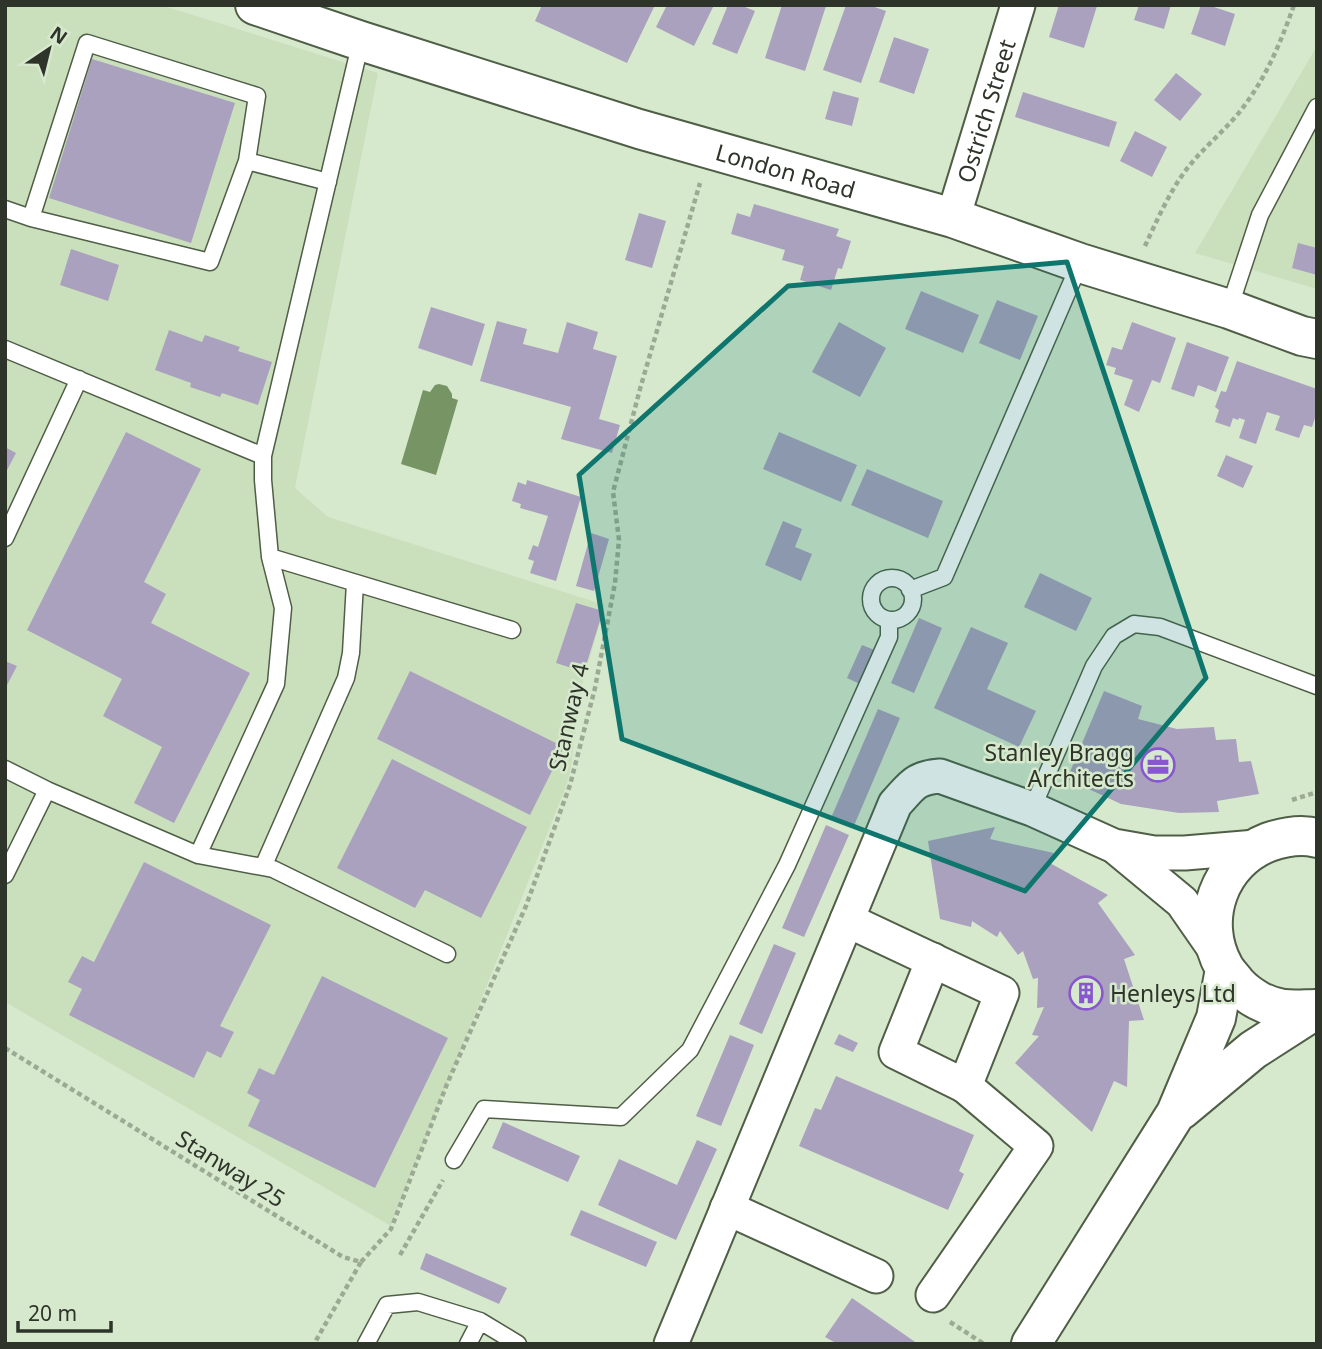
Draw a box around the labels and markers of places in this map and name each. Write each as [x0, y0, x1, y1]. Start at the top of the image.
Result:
place label: Stanley Bragg Architects [985, 736, 1134, 794]
office icon: Stanley Bragg Architects [1139, 746, 1177, 784]
building icon: Henleys Ltd [1067, 974, 1105, 1012]
place label: Henleys Ltd [1110, 977, 1236, 1009]

